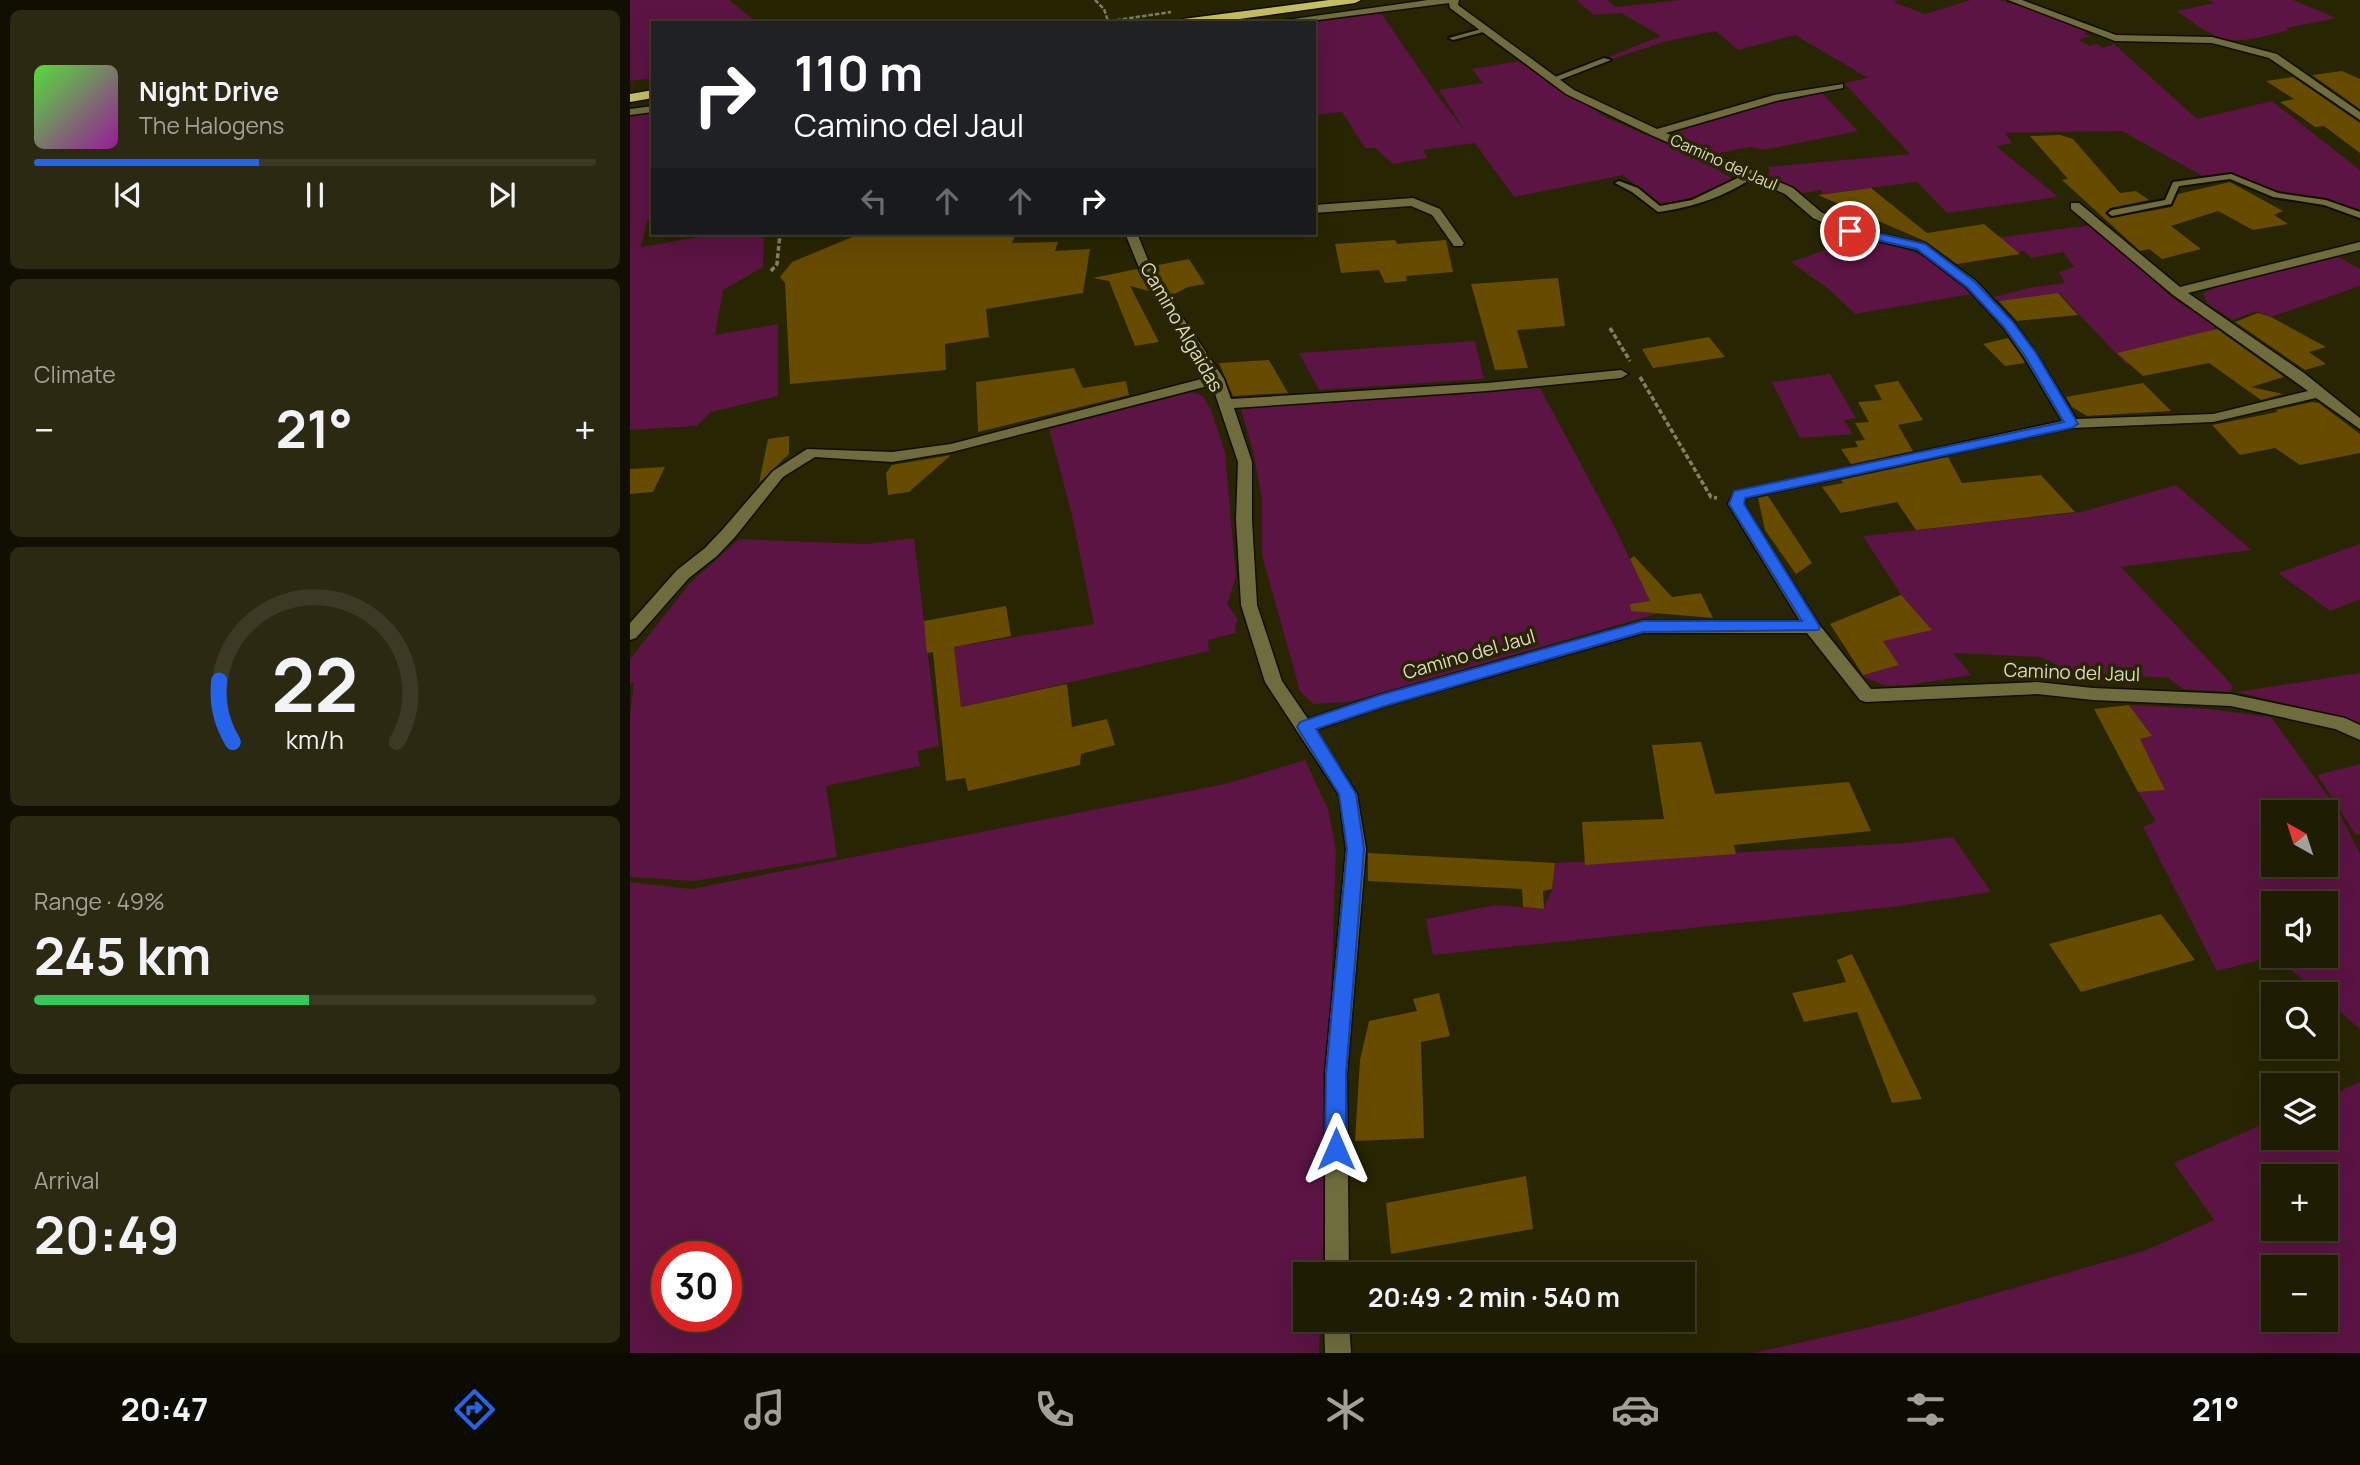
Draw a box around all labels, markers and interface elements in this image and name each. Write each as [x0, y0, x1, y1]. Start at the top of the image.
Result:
text: 110 m [794, 39, 923, 106]
icon: right [679, 49, 770, 140]
text: Night Drive [139, 73, 279, 109]
text: Camino del Jaul [794, 103, 1024, 147]
text: The Halogens [139, 109, 284, 141]
street label: Camino del Jaul [1667, 129, 1781, 195]
icon: previous [109, 176, 147, 214]
icon: pause [296, 176, 334, 214]
icon: next [483, 176, 521, 214]
icon: left [855, 182, 893, 220]
icon: ahead [928, 182, 966, 220]
icon: ahead [1001, 182, 1039, 220]
icon: right [1074, 182, 1112, 220]
pin [1820, 201, 1880, 261]
icon: arrive [1831, 212, 1869, 250]
street label: Camino Algaidas [1134, 258, 1230, 397]
text: Climate [34, 358, 116, 390]
text: 21° [276, 393, 353, 464]
text: − [34, 403, 55, 455]
text: + [574, 403, 596, 455]
street label: Camino del Jaul [1400, 623, 1538, 685]
text: 22 [272, 635, 358, 735]
street label: Camino del Jaul [2003, 657, 2141, 687]
text: km/h [286, 722, 344, 757]
north arrow [2261, 800, 2338, 877]
map controls [2261, 800, 2338, 1332]
text: Range · 49% [34, 885, 165, 917]
button: sound [2261, 891, 2338, 968]
text: 245 km [34, 920, 211, 991]
button: search [2261, 982, 2338, 1059]
button: layers [2261, 1073, 2338, 1150]
position arrow [1299, 1112, 1373, 1186]
text: Arrival [34, 1164, 100, 1196]
button: + [2261, 1164, 2338, 1241]
text: 20:49 [34, 1199, 180, 1270]
speed limit sign: 30 [651, 1241, 742, 1332]
button: − [2261, 1255, 2338, 1332]
text: 20:49 · 2 min · 540 m [1368, 1279, 1620, 1315]
icon: directions [450, 1385, 499, 1434]
icon: music [740, 1385, 789, 1434]
icon: phone [1030, 1385, 1079, 1434]
icon: climate [1321, 1385, 1370, 1434]
icon: car [1611, 1385, 1660, 1434]
icon: filters [1901, 1385, 1950, 1434]
text: 20:47 [121, 1387, 208, 1431]
text: 21° [2192, 1387, 2239, 1431]

